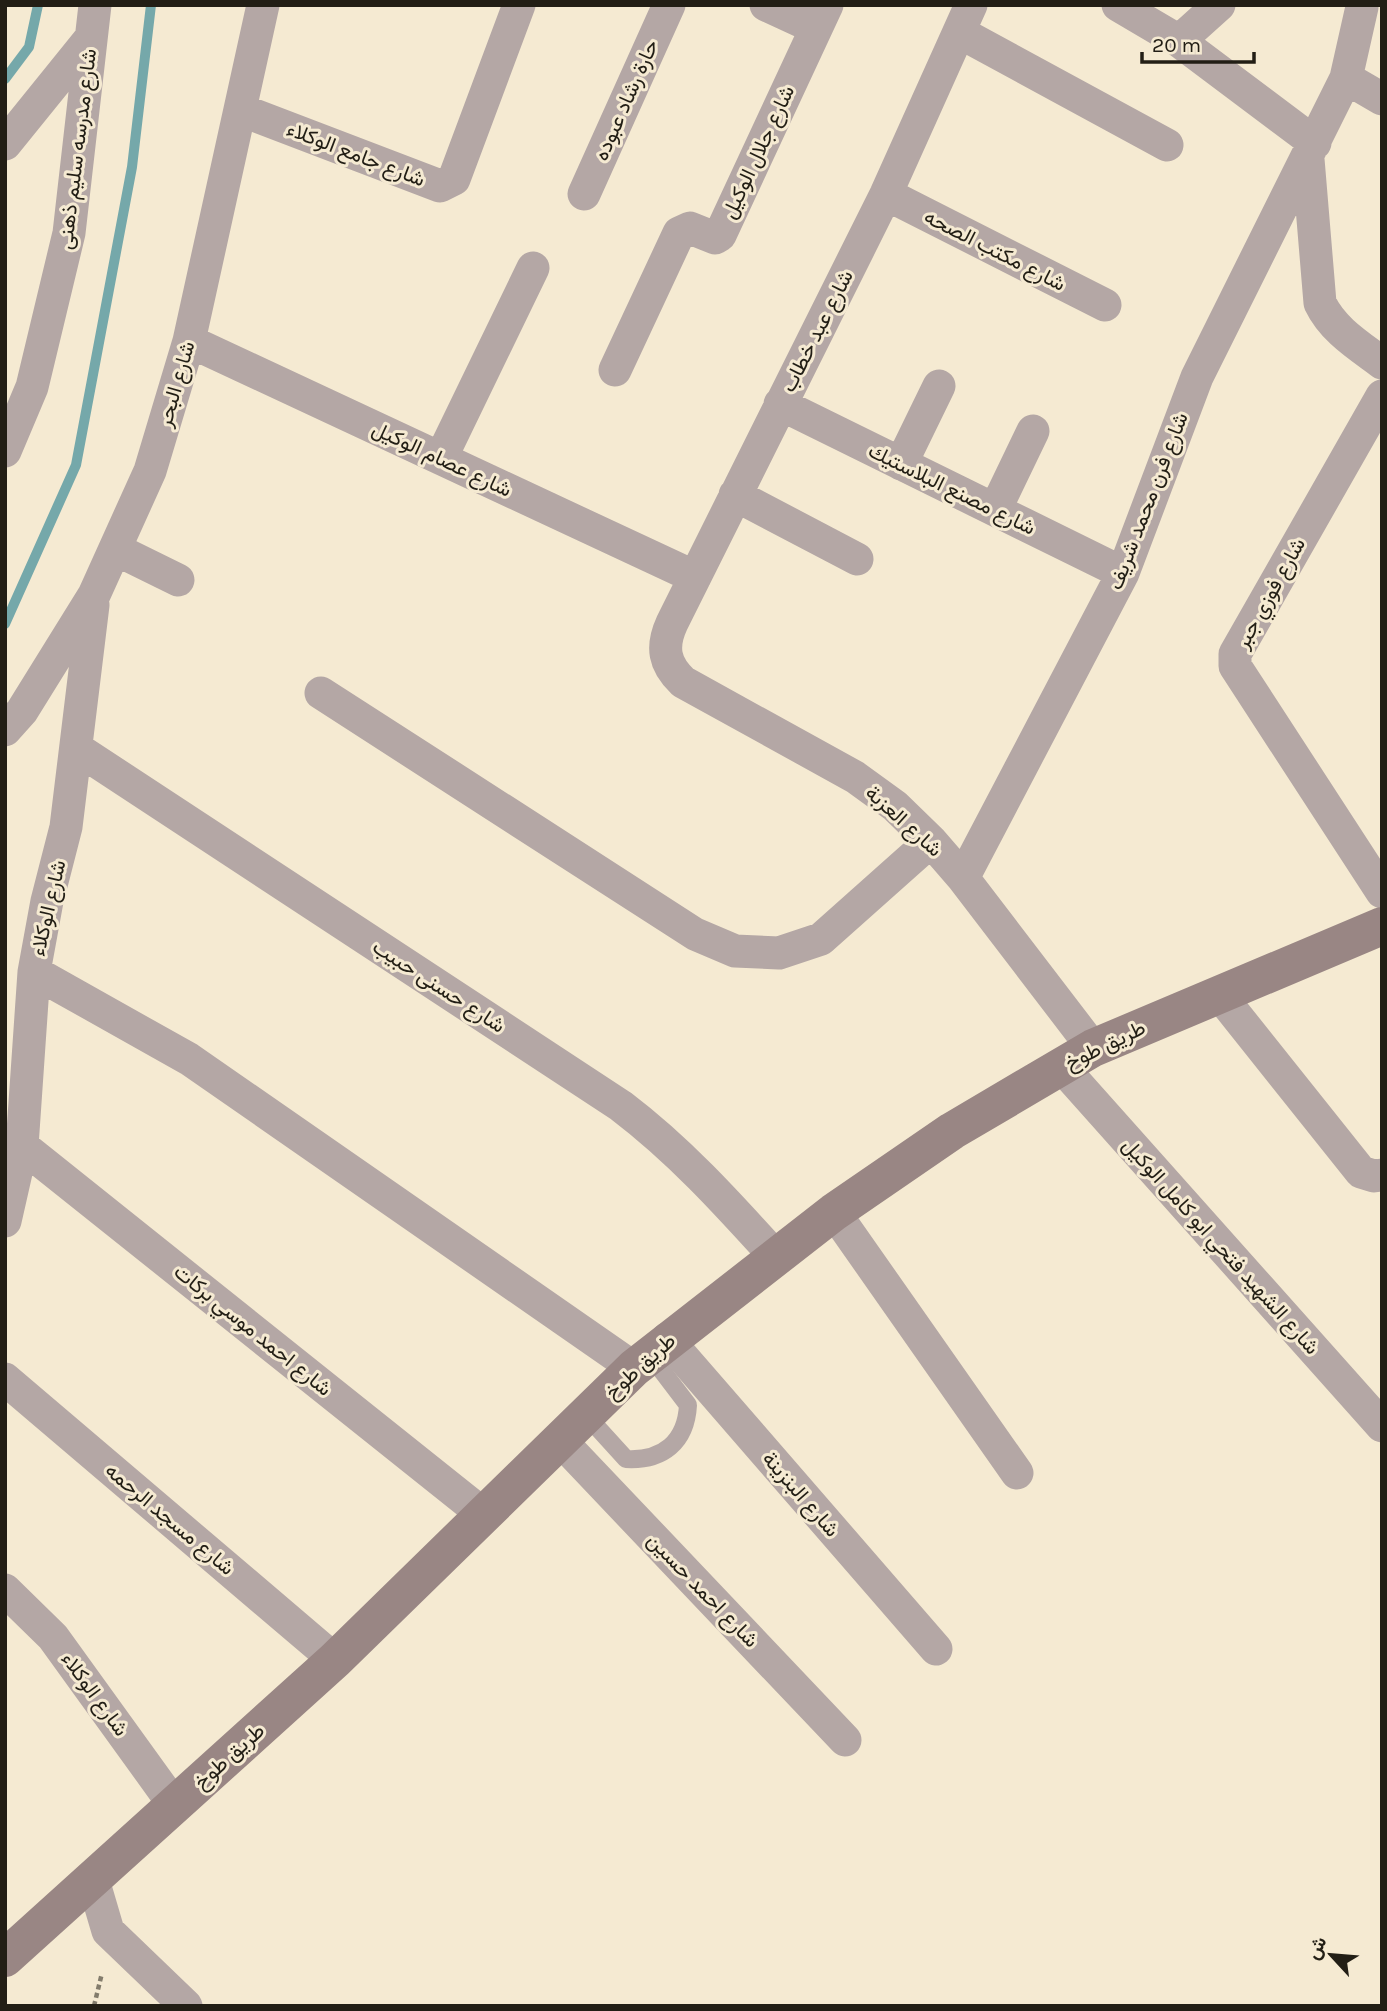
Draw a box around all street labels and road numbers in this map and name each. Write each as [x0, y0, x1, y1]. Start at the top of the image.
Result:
street label: حارة رشاد عبوده [589, 36, 664, 165]
street label: شارع مدرسه سليم ذهنى [53, 47, 103, 251]
street label: شارع جلال الوكيل [717, 82, 801, 223]
street label: شارع جامع الوكلاء [283, 117, 429, 193]
street label: شارع مكتب الصحه [919, 204, 1070, 298]
street label: شارع عبد خطاب [776, 266, 860, 397]
street label: شارع البحر [152, 338, 202, 431]
street label: شارع فرن محمد شريف [1103, 409, 1195, 594]
street label: شارع عصام الوكيل [368, 416, 516, 504]
street label: شارع مصنع البلاستيك [864, 438, 1039, 542]
street label: شارع فوزي جبر [1229, 534, 1315, 656]
street label: شارع العزبة [859, 780, 947, 863]
street label: شارع الوكلاء [25, 858, 73, 959]
street label: شارع حسنى حبيب [367, 934, 510, 1039]
street label: طريق طوخ [1061, 1015, 1150, 1077]
street label: شارع الشهيد فتحي ابو كامل الوكيل [1114, 1133, 1324, 1362]
street label: شارع احمد موسي بركات [166, 1259, 337, 1405]
street label: طريق طوخ [600, 1328, 682, 1405]
street label: شارع البنزينة [756, 1446, 845, 1543]
street label: شارع مسجد الرحمه [99, 1458, 239, 1581]
street label: شارع احمد حسين [641, 1528, 764, 1654]
street label: شارع الوكلاء [55, 1647, 134, 1742]
street label: طريق طوخ [189, 1718, 271, 1795]

